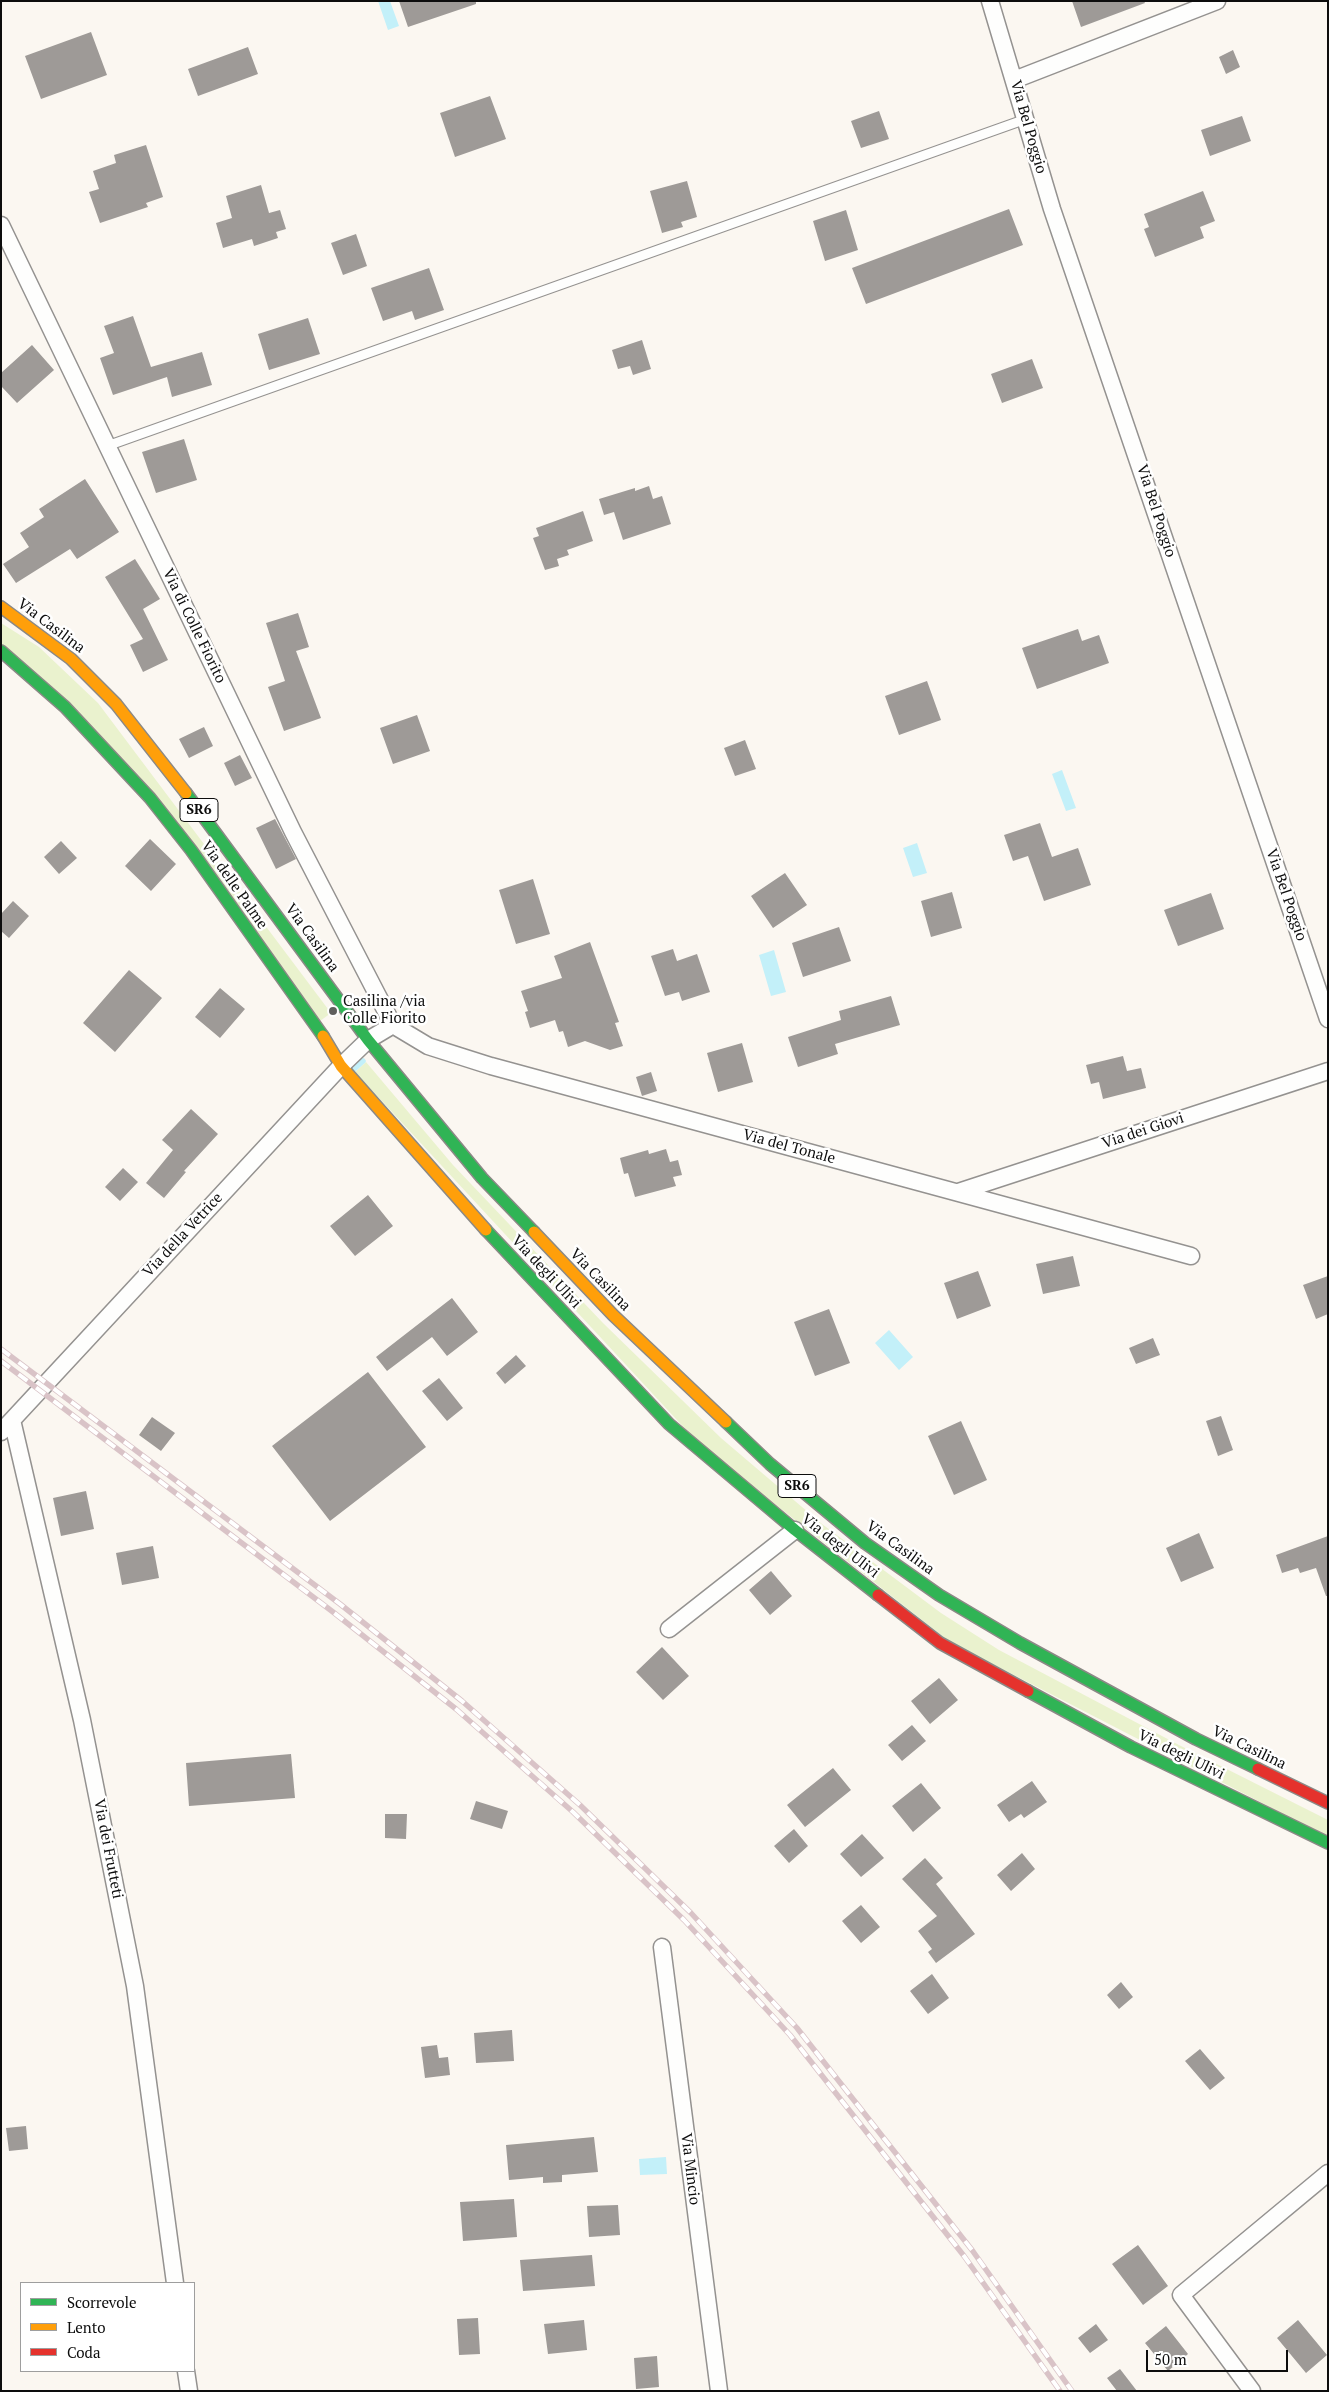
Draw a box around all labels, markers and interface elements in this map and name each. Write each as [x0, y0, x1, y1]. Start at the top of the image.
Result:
street label: Via Bel Poggio [1006, 78, 1050, 176]
street label: Via Bel Poggio [1133, 462, 1179, 560]
street label: Via di Colle Fiorito [158, 566, 230, 686]
street label: Via Casilina [14, 595, 88, 657]
road number: SR6 [180, 798, 218, 822]
street label: Via delle Palme [197, 837, 271, 933]
street label: Via Bel Poggio [1262, 847, 1310, 943]
street label: Via Casilina [281, 900, 343, 976]
place label: Casilina /via Colle Fiorito [343, 993, 426, 1028]
marker: Casilina /via Colle Fiorito [327, 1005, 339, 1017]
street label: Via dei Giovi [1100, 1109, 1186, 1153]
street label: Via del Tonale [741, 1126, 837, 1168]
street label: Via della Vetrice [139, 1189, 227, 1281]
street label: Via degli Ulivi [507, 1232, 585, 1312]
street label: Via Casilina [566, 1245, 634, 1315]
road number: SR6 [778, 1474, 816, 1498]
street label: Via degli Ulivi [798, 1510, 882, 1582]
street label: Via Casilina [862, 1517, 938, 1579]
street label: Via Casilina [1209, 1722, 1289, 1774]
street label: Via degli Ulivi [1135, 1726, 1227, 1784]
street label: Via dei Frutteti [90, 1798, 126, 1900]
street label: Via Mincio [677, 2132, 703, 2206]
legend [20, 2282, 195, 2372]
text: Scorrevole [67, 2292, 137, 2312]
text: Lento [67, 2317, 106, 2337]
scale bar [1149, 2340, 1292, 2372]
text: Coda [67, 2342, 101, 2362]
text: 50 m [1154, 2349, 1187, 2369]

